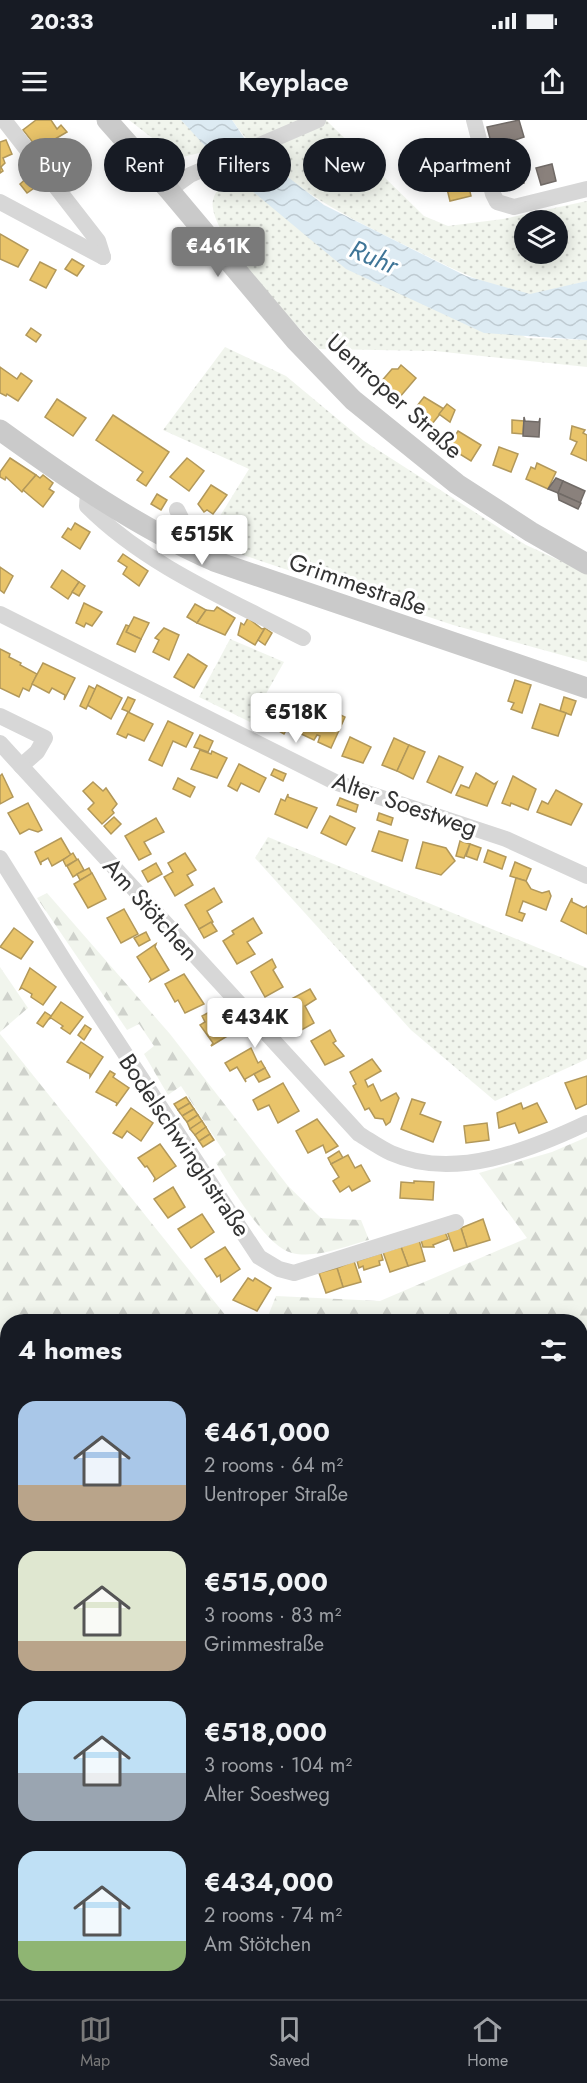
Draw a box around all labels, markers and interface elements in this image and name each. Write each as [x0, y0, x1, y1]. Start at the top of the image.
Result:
text: 20:33 [30, 5, 93, 37]
text: Keyplace [238, 62, 349, 101]
icon: menu [18, 65, 51, 98]
icon: share [536, 65, 569, 98]
chip: Buy [18, 138, 92, 192]
chip: Rent [104, 138, 185, 192]
chip: Filters [197, 138, 291, 192]
chip: New [303, 138, 386, 192]
chip: Apartment [398, 138, 531, 192]
map controls [514, 210, 568, 264]
button: layers [514, 210, 568, 264]
pin: €461K [176, 227, 260, 278]
water label: Ruhr [344, 230, 405, 285]
text: €461K [186, 232, 250, 261]
street label: Uentroper Straße [319, 325, 471, 467]
pin: €515K [160, 515, 244, 566]
text: €515K [170, 520, 234, 549]
street label: Grimmestraße [284, 544, 432, 624]
pin: €518K [254, 693, 338, 744]
text: €518K [265, 698, 327, 727]
street label: Alter Soestweg [328, 763, 482, 845]
street label: Am Stötchen [95, 850, 207, 968]
pin: €434K [213, 998, 297, 1049]
text: €434K [221, 1003, 289, 1032]
street label: Bodelschwinghstraße [111, 1046, 259, 1244]
text: 4 homes [18, 1331, 122, 1369]
icon: filters [537, 1334, 570, 1367]
text: €461,000 [204, 1413, 330, 1451]
icon: home [66, 1425, 138, 1497]
text: 2 rooms · 64 m² [204, 1451, 343, 1480]
text: Uentroper Straße [204, 1480, 348, 1509]
text: €515,000 [204, 1563, 328, 1601]
icon: home [66, 1575, 138, 1647]
text: 3 rooms · 83 m² [204, 1601, 341, 1630]
text: Grimmestraße [204, 1630, 324, 1659]
text: €518,000 [204, 1713, 327, 1751]
icon: home [66, 1725, 138, 1797]
text: 3 rooms · 104 m² [204, 1751, 352, 1780]
text: Alter Soestweg [204, 1780, 330, 1809]
text: €434,000 [204, 1863, 334, 1901]
icon: home [66, 1875, 138, 1947]
text: 2 rooms · 74 m² [204, 1901, 342, 1930]
text: Am Stötchen [204, 1930, 311, 1959]
tab: Map [79, 2013, 112, 2072]
tab: Saved [269, 2013, 310, 2072]
tab: Home [467, 2013, 508, 2072]

